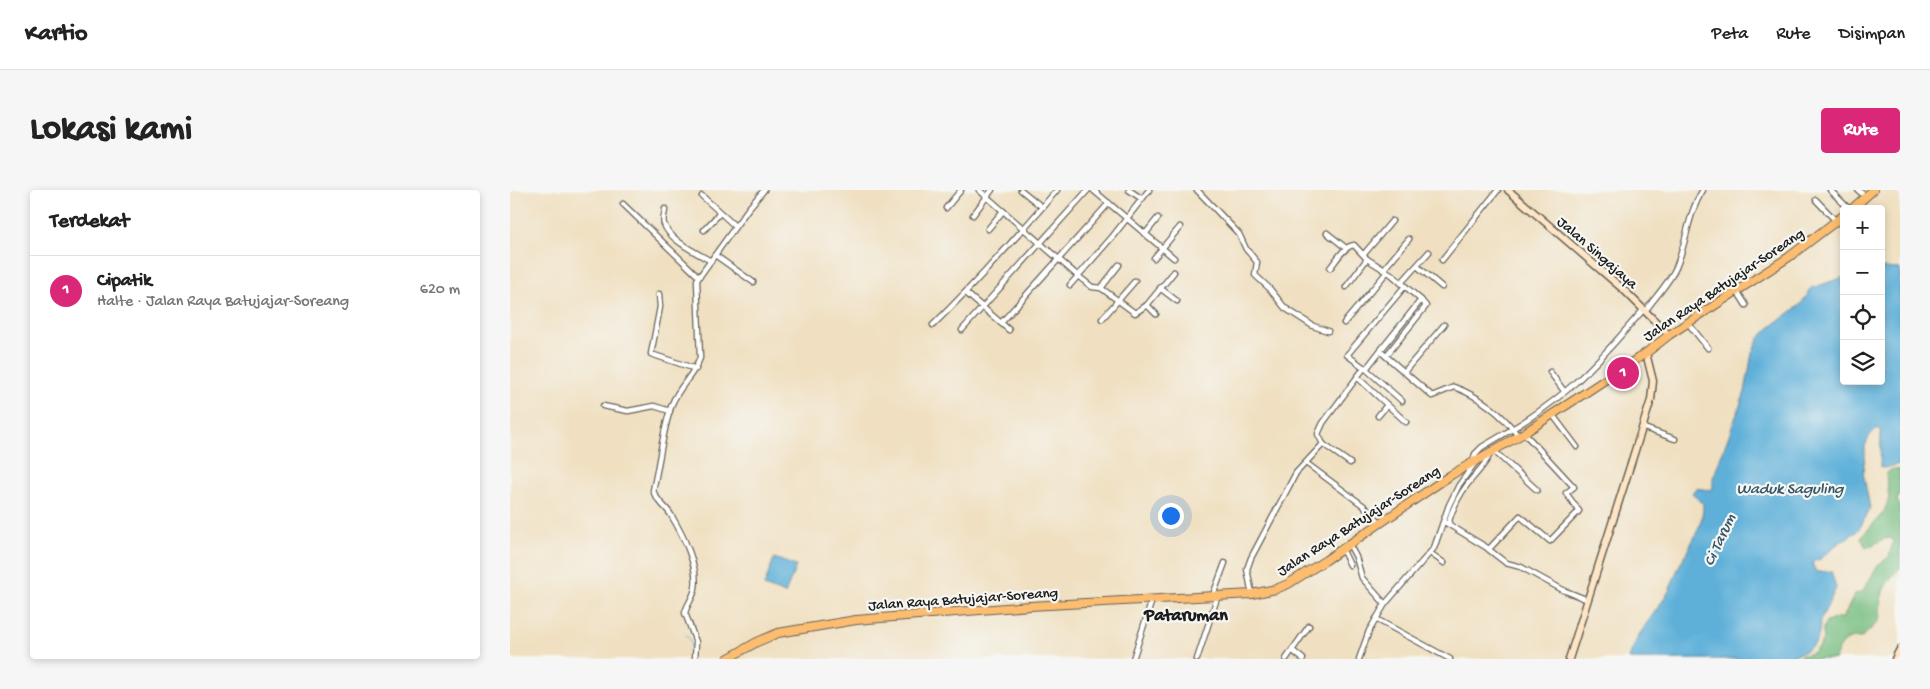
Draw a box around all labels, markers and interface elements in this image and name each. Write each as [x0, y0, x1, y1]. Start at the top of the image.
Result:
text: Kartio [25, 20, 88, 49]
text: Peta [1712, 24, 1748, 45]
text: Rute [1776, 24, 1811, 45]
text: Disimpan [1839, 24, 1905, 45]
button: Rute [1821, 108, 1900, 153]
text: Lokasi kami [30, 110, 192, 151]
map controls [1840, 205, 1885, 385]
button: + [1840, 205, 1885, 250]
text: Terdekat [50, 210, 129, 235]
street label: Jalan Singajaya [1553, 214, 1641, 294]
street label: Jalan Raya Batujajar-Soreang [1640, 225, 1808, 346]
button: − [1840, 250, 1885, 295]
text: Cipatik [97, 270, 152, 293]
text: 1 [63, 281, 69, 300]
text: 620 m [420, 281, 460, 300]
text: Halte · Jalan Raya Batujajar-Soreang [97, 293, 349, 312]
button: locate [1840, 295, 1885, 340]
button: layers [1840, 340, 1885, 385]
pin: 1 [1607, 354, 1639, 392]
street label: Jalan Raya Batujajar-Soreang [1274, 462, 1444, 581]
water label: Waduk Saguling [1737, 481, 1844, 500]
your location [1158, 503, 1184, 529]
water label: Ci Tarum [1701, 511, 1742, 570]
street label: Jalan Raya Batujajar-Soreang [868, 584, 1059, 616]
district label: Pataruman [1143, 606, 1228, 627]

